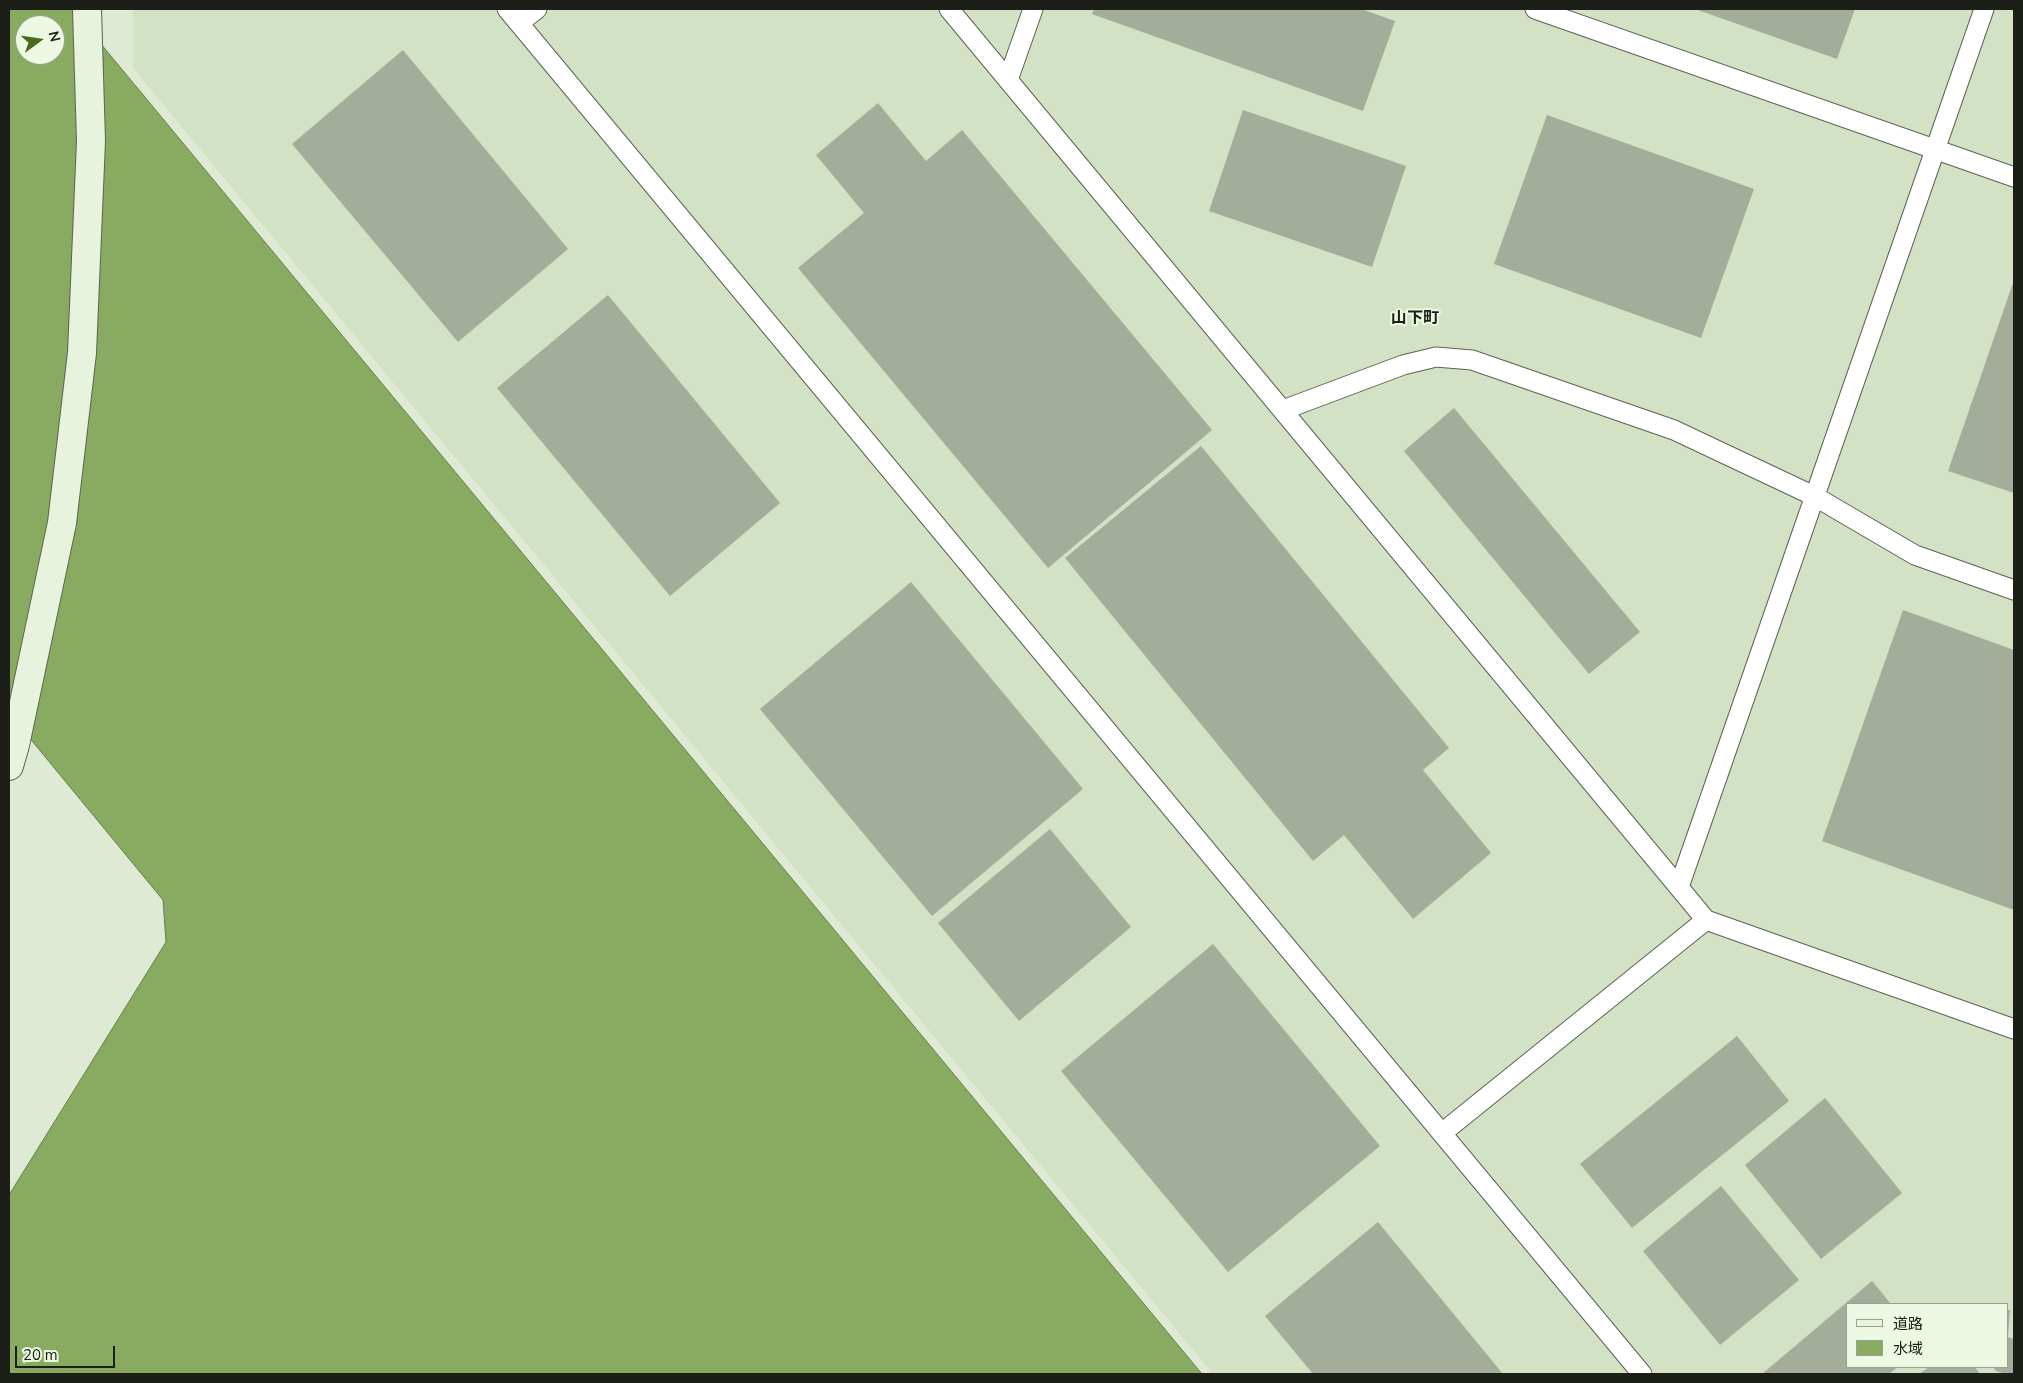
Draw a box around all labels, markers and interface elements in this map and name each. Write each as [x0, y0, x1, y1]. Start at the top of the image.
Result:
north arrow [15, 15, 65, 65]
text: N [44, 29, 65, 44]
district label: 山下町 [1391, 309, 1439, 329]
legend [1846, 1303, 2008, 1368]
text: 道路 [1893, 1314, 1923, 1334]
scale bar [18, 1336, 118, 1368]
text: 水域 [1893, 1339, 1923, 1359]
text: 20 m [23, 1345, 58, 1365]

